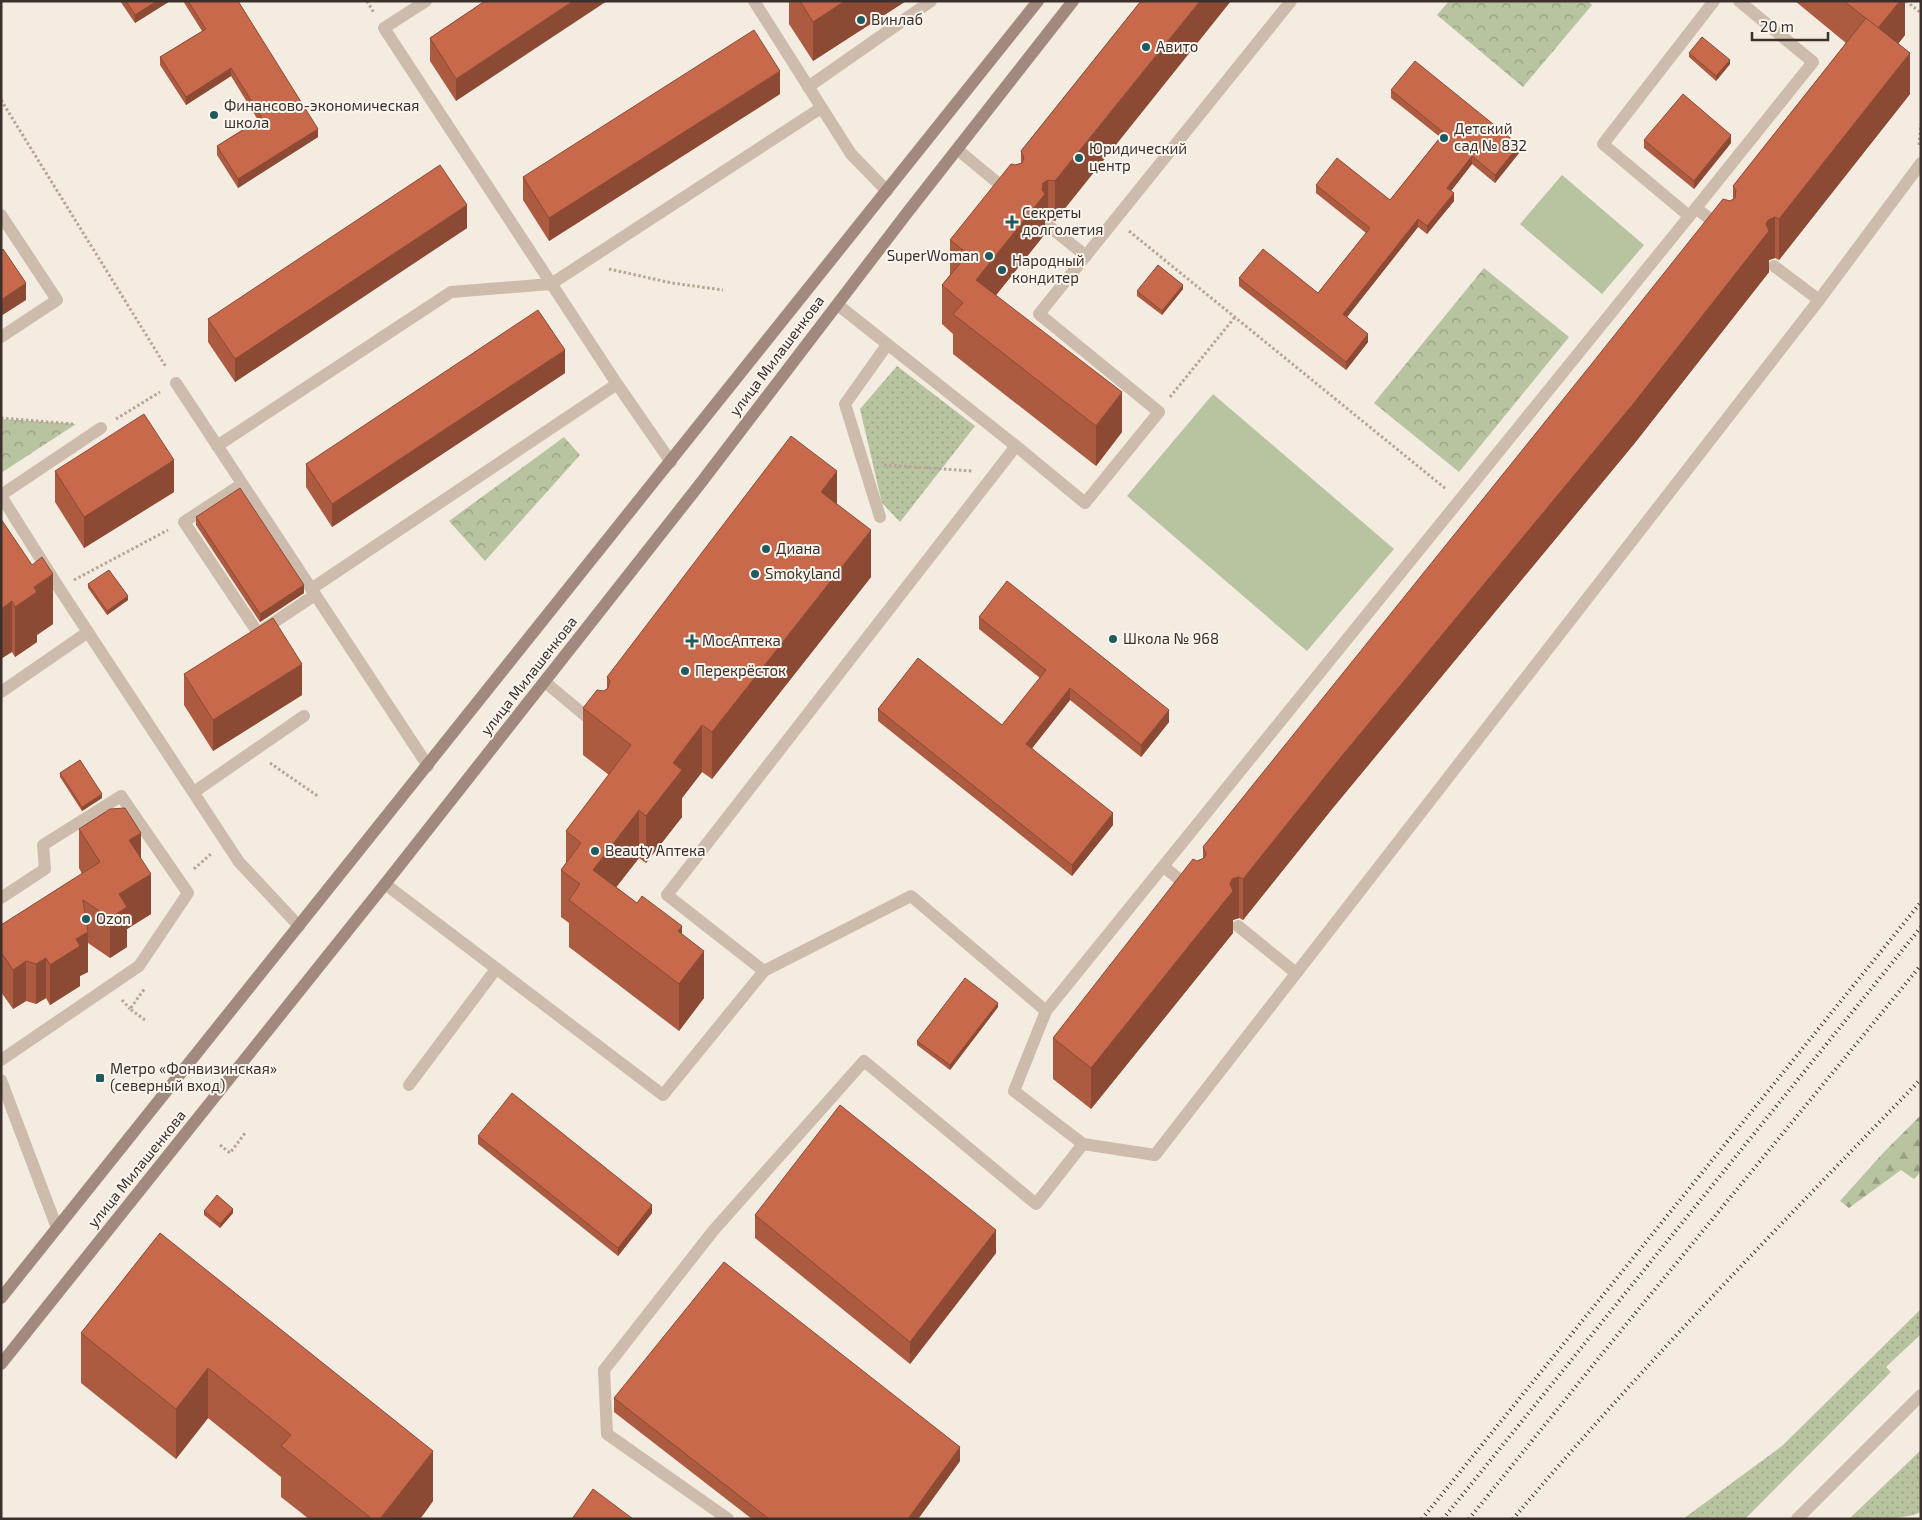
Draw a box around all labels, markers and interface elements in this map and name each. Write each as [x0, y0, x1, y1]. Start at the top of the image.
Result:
place label: Винлаб [871, 10, 923, 28]
scale bar [1752, 10, 1828, 42]
marker: Винлаб [855, 14, 867, 26]
text: 20 m [1760, 17, 1794, 35]
place label: Авито [1156, 37, 1198, 55]
marker: Авито [1140, 41, 1152, 53]
place label: Финансово-экономическая школа [224, 96, 420, 131]
marker: Финансово-экономическая школа [208, 109, 220, 121]
place label: Детский сад № 832 [1454, 119, 1527, 154]
marker: Детский сад № 832 [1438, 132, 1450, 144]
place label: Юридический центр [1089, 139, 1187, 174]
marker: Юридический центр [1073, 152, 1085, 164]
place label: Секреты долголетия [1022, 203, 1103, 238]
marker: Секреты долголетия [1006, 216, 1018, 228]
place label: SuperWoman [887, 246, 979, 264]
marker: SuperWoman [983, 250, 995, 262]
place label: Народный кондитер [1012, 251, 1085, 286]
marker: Народный кондитер [996, 264, 1008, 276]
street label: улица Милашенкова [725, 292, 828, 420]
place label: Диана [776, 539, 821, 557]
marker: Диана [760, 543, 772, 555]
place label: Smokyland [765, 564, 841, 582]
marker: Smokyland [749, 568, 761, 580]
street label: улица Милашенкова [476, 612, 581, 739]
place label: Школа № 968 [1123, 629, 1219, 647]
place label: МосАптека [702, 631, 781, 649]
marker: Школа № 968 [1107, 633, 1119, 645]
marker: МосАптека [686, 635, 698, 647]
place label: Перекрёсток [695, 661, 786, 679]
marker: Перекрёсток [679, 665, 691, 677]
place label: Beauty Аптека [605, 841, 705, 859]
marker: Beauty Аптека [589, 845, 601, 857]
place label: Ozon [96, 909, 131, 927]
marker: Ozon [80, 913, 92, 925]
place label: Метро «Фонвизинская» (северный вход) [110, 1059, 277, 1094]
marker: Метро «Фонвизинская» (северный вход) [94, 1072, 106, 1084]
street label: улица Милашенкова [83, 1106, 190, 1231]

